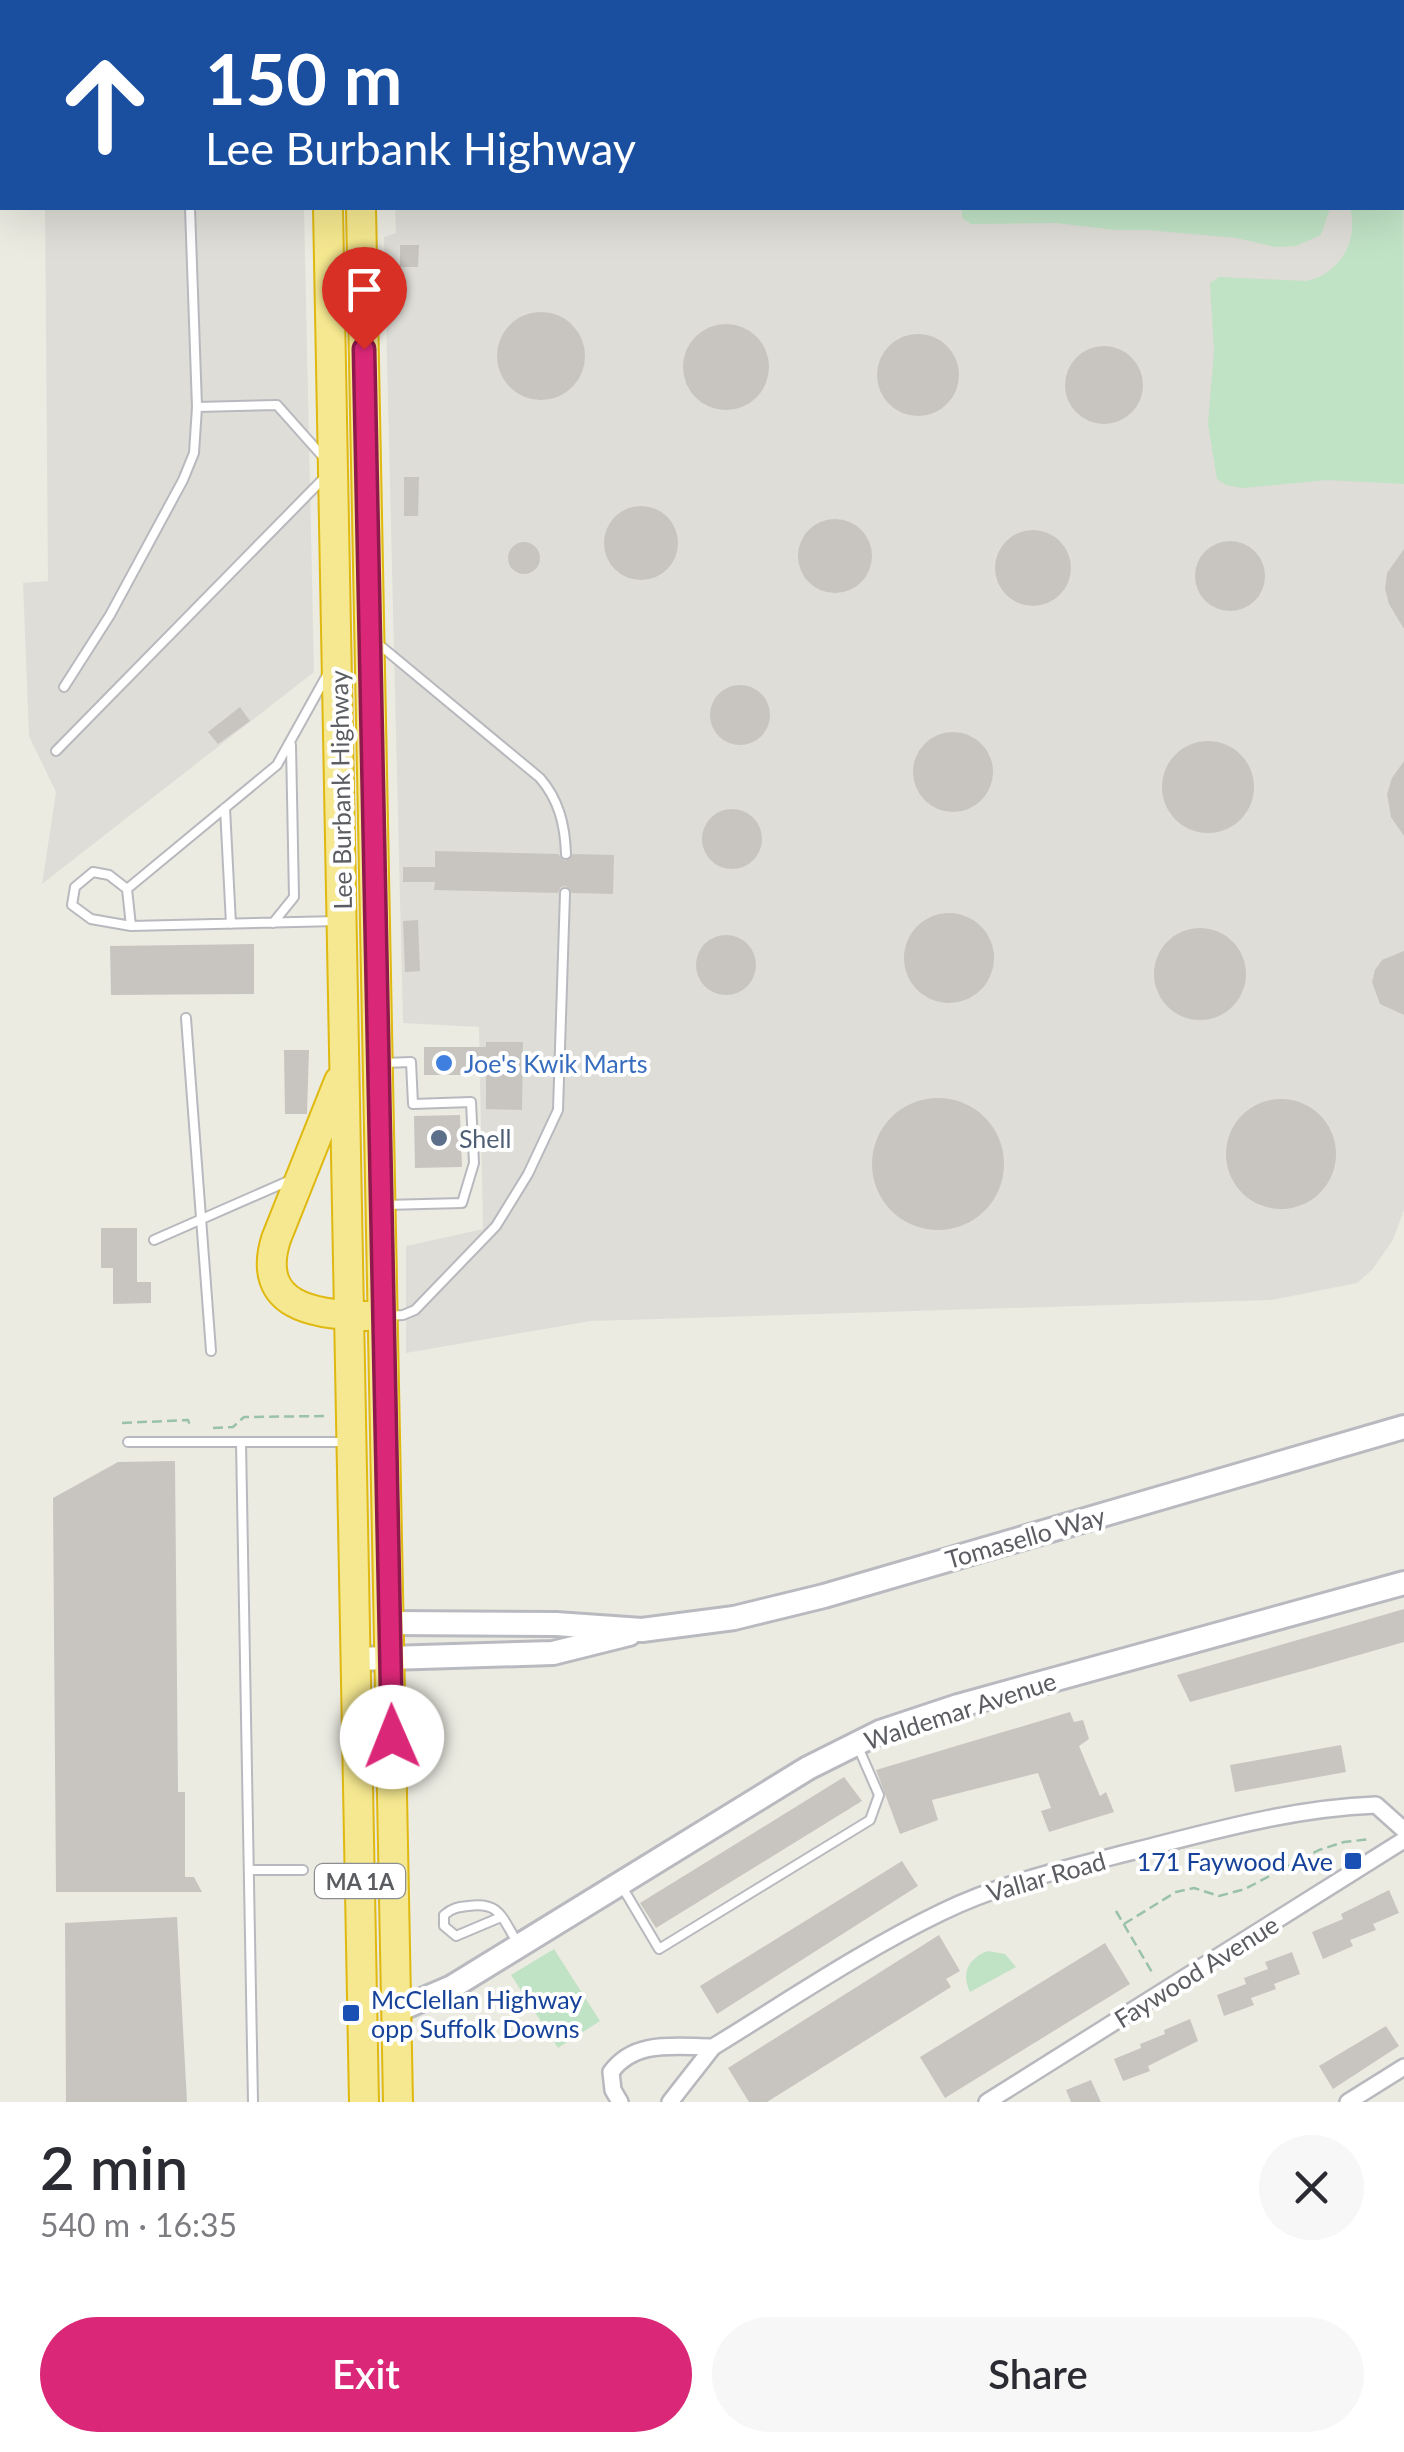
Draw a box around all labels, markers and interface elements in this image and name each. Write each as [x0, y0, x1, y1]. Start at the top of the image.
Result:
text: 150 m [205, 36, 402, 120]
icon: ahead [40, 40, 170, 170]
text: Lee Burbank Highway [205, 121, 636, 175]
pin [322, 247, 407, 350]
icon: arrive [337, 262, 392, 317]
street label: Lee Burbank Highway [323, 670, 357, 910]
place label: Joe's Kwik Marts [464, 1048, 648, 1078]
marker: Joe's Kwik Marts [433, 1052, 455, 1074]
place label: Shell [459, 1123, 511, 1153]
marker: Shell [428, 1127, 450, 1149]
street label: Tomasello Way [942, 1500, 1108, 1574]
street label: Waldemar Avenue [860, 1665, 1060, 1755]
position arrow [340, 1685, 444, 1789]
street label: Vallar Road [983, 1845, 1109, 1907]
place label: 171 Faywood Ave [1137, 1846, 1333, 1876]
marker: 171 Faywood Ave [1342, 1850, 1364, 1872]
road number: MA 1A [315, 1864, 405, 1898]
street label: Faywood Avenue [1109, 1909, 1283, 2033]
place label: McClellan Highway opp Suffolk Downs [371, 1984, 582, 2043]
marker: McClellan Highway opp Suffolk Downs [340, 2002, 362, 2024]
text: 2 min [40, 2131, 188, 2203]
button: close [1259, 2135, 1364, 2240]
text: 540 m · 16:35 [40, 2205, 237, 2244]
button: Exit [40, 2317, 692, 2432]
button: Share [712, 2317, 1364, 2432]

